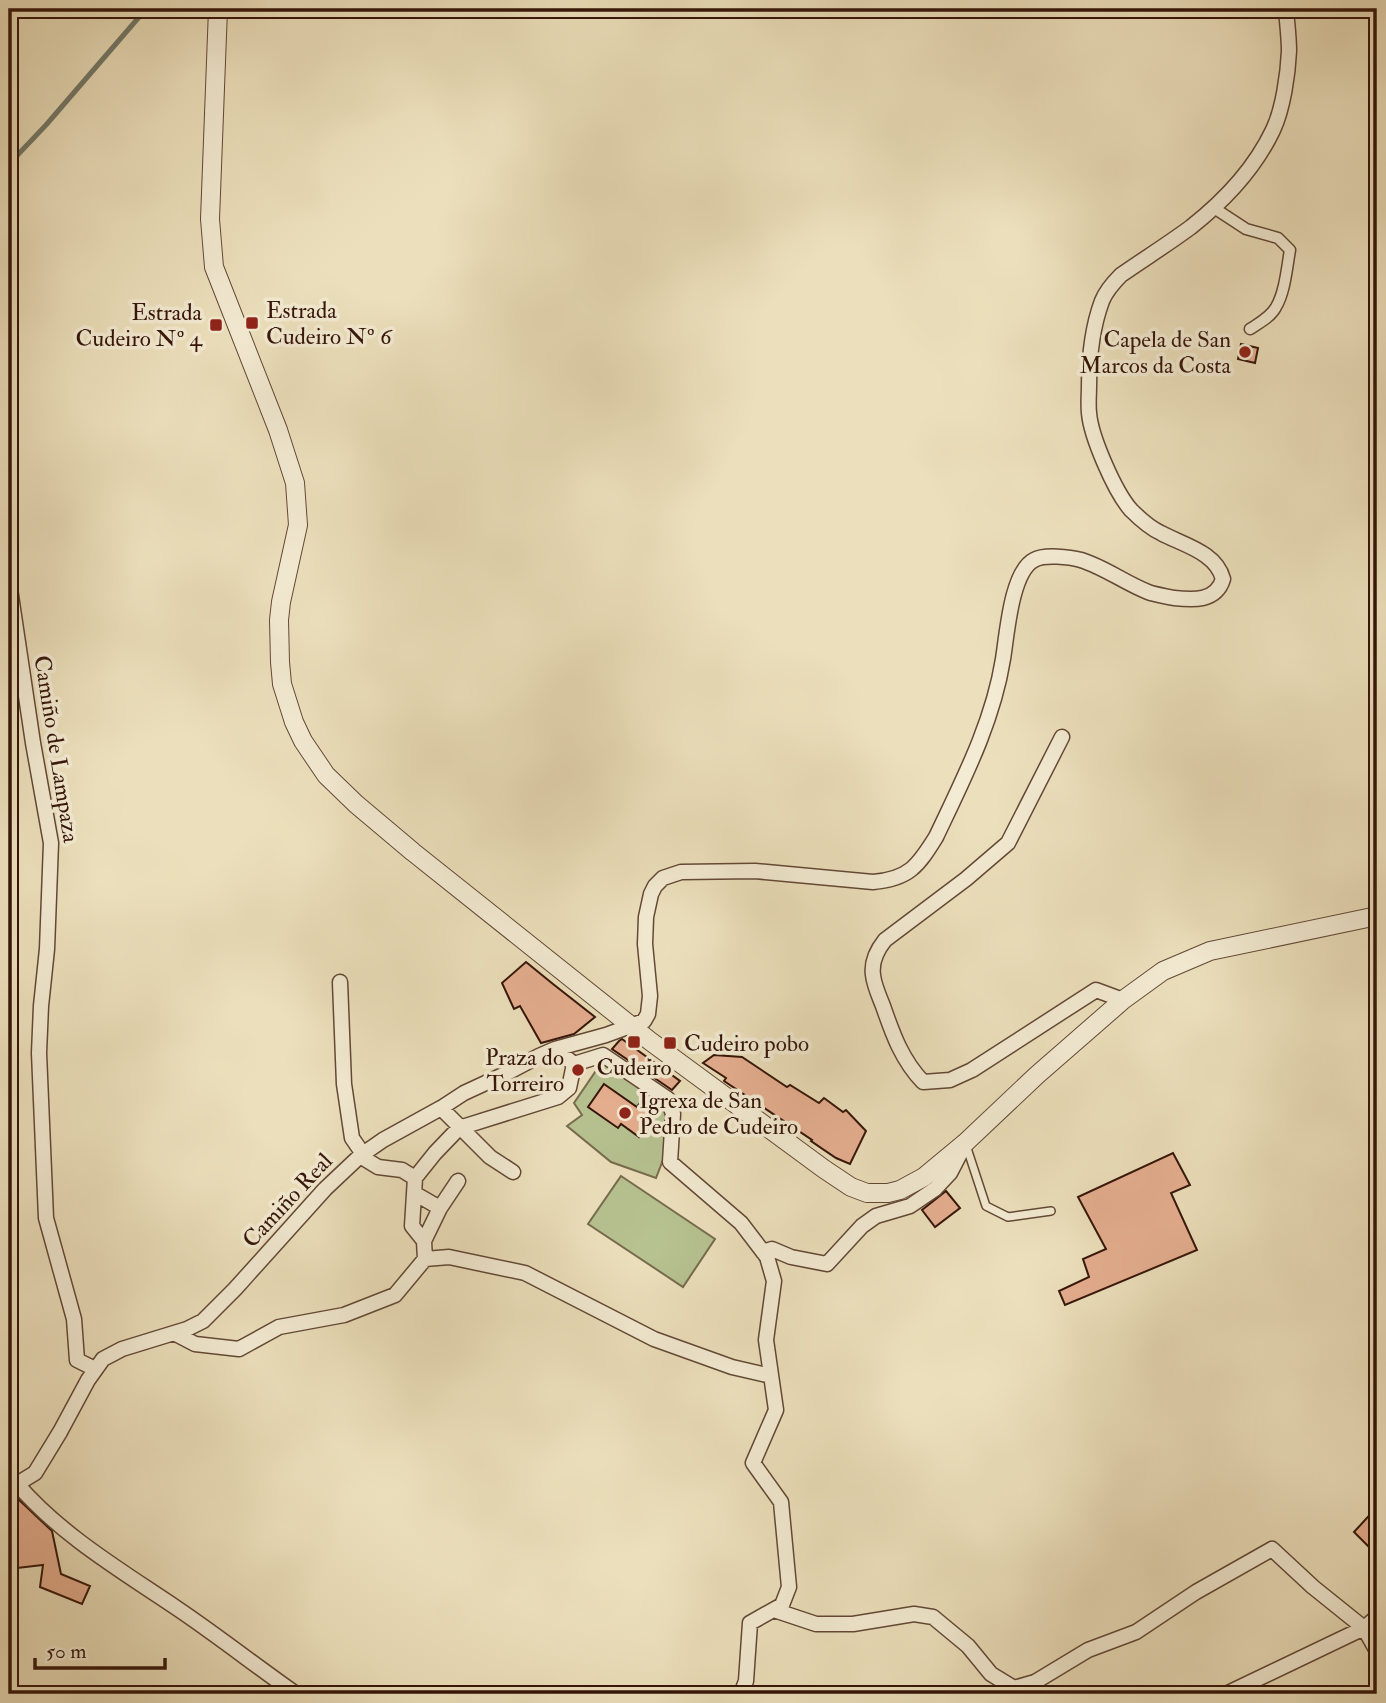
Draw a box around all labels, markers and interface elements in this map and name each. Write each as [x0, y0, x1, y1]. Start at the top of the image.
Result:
place label: Estrada Cudeiro Nº 6 [266, 296, 393, 351]
place label: Estrada Cudeiro Nº 4 [76, 298, 204, 353]
marker: Estrada Cudeiro Nº 6 [244, 315, 260, 331]
marker: Estrada Cudeiro Nº 4 [208, 317, 224, 333]
place label: Capela de San Marcos da Costa [1080, 325, 1232, 380]
marker: Capela de San Marcos da Costa [1237, 344, 1253, 360]
street label: Camiño de Lampaza [26, 653, 86, 845]
place label: Cudeiro pobo [684, 1029, 809, 1059]
marker: Cudeiro [626, 1034, 642, 1050]
marker: Cudeiro pobo [662, 1035, 678, 1051]
place label: Praza do Torreiro [485, 1043, 564, 1098]
place label: Cudeiro [596, 1053, 672, 1082]
marker: Praza do Torreiro [570, 1062, 586, 1078]
place label: Igrexa de San Pedro de Cudeiro [639, 1086, 798, 1141]
marker: Igrexa de San Pedro de Cudeiro [617, 1105, 633, 1121]
street label: Camiño Real [236, 1147, 339, 1254]
scale bar [35, 1626, 164, 1670]
text: 50 m [46, 1638, 87, 1665]

